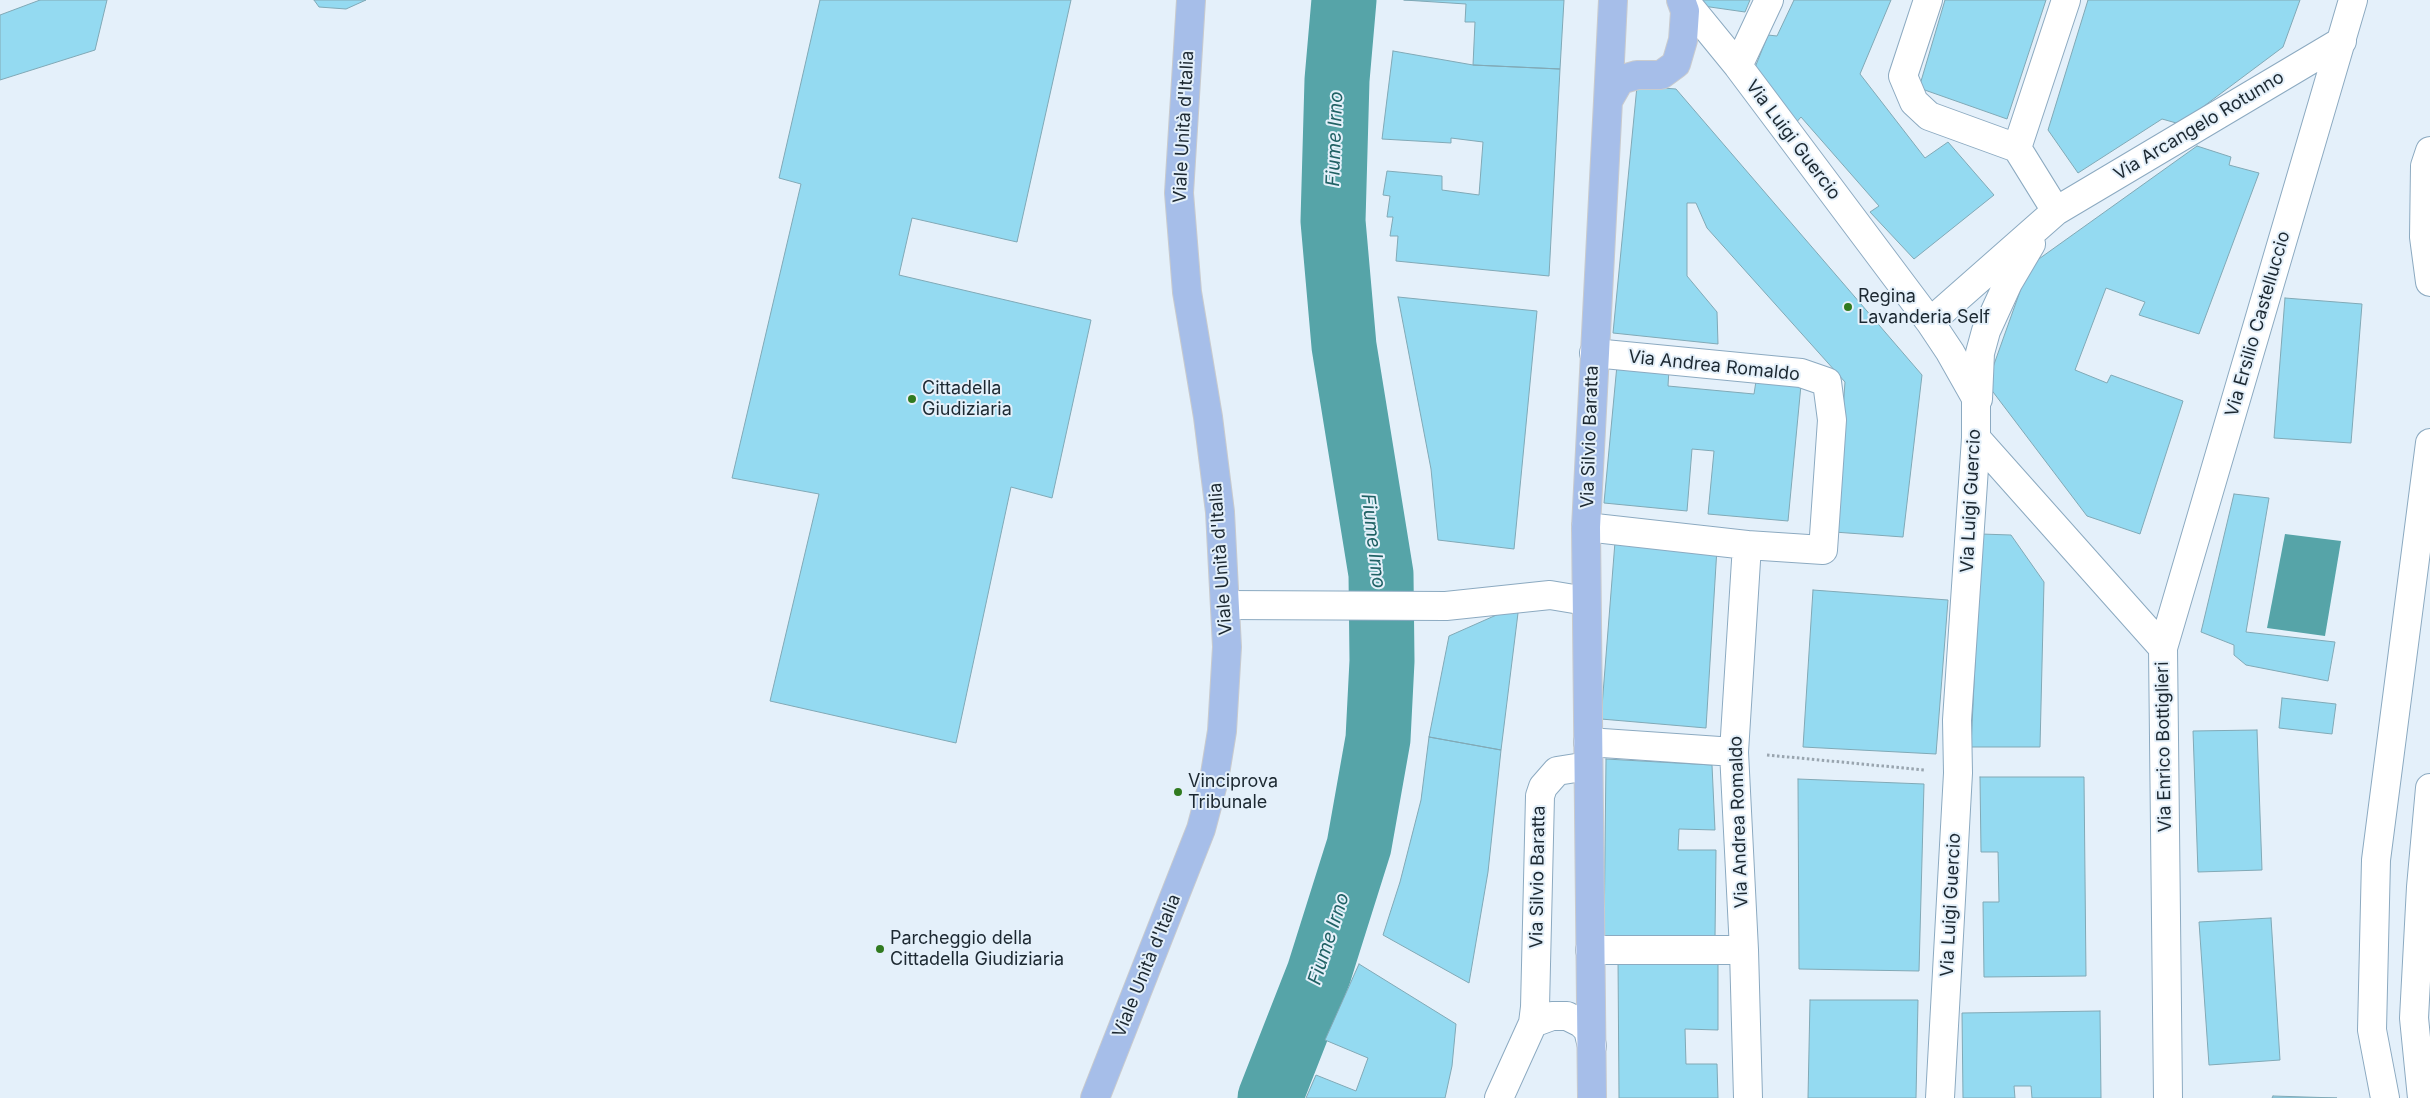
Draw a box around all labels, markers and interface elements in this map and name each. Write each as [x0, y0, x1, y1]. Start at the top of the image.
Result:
street label: Viale Unità d'Italia [1169, 50, 1199, 204]
street label: Via Arcangelo Rotunno [2110, 67, 2288, 185]
street label: Via Luigi Guercio [1741, 76, 1845, 204]
water label: Fiume Irno [1322, 91, 1348, 187]
street label: Via Ersilio Castelluccio [2221, 229, 2295, 419]
place label: Regina Lavanderia Self [1858, 286, 1990, 328]
marker: Regina Lavanderia Self [1842, 301, 1854, 313]
street label: Via Andrea Romaldo [1627, 346, 1801, 386]
street label: Via Silvio Baratta [1577, 365, 1603, 509]
place label: Cittadella Giudiziaria [922, 378, 1012, 420]
marker: Cittadella Giudiziaria [906, 393, 918, 405]
street label: Via Luigi Guercio [1956, 428, 1986, 574]
street label: Viale Unità d'Italia [1205, 482, 1237, 636]
water label: Fiume Irno [1356, 492, 1390, 590]
street label: Via Enrico Bottiglieri [2152, 661, 2176, 833]
street label: Via Andrea Romaldo [1725, 735, 1753, 909]
place label: Vinciprova Tribunale [1188, 771, 1278, 814]
marker: Vinciprova Tribunale [1172, 786, 1184, 798]
street label: Via Silvio Baratta [1526, 805, 1550, 949]
street label: Via Luigi Guercio [1936, 832, 1966, 978]
water label: Fiume Irno [1303, 890, 1355, 988]
street label: Viale Unità d'Italia [1108, 891, 1186, 1041]
place label: Parcheggio della Cittadella Giudiziaria [890, 928, 1064, 971]
marker: Parcheggio della Cittadella Giudiziaria [874, 943, 886, 955]

